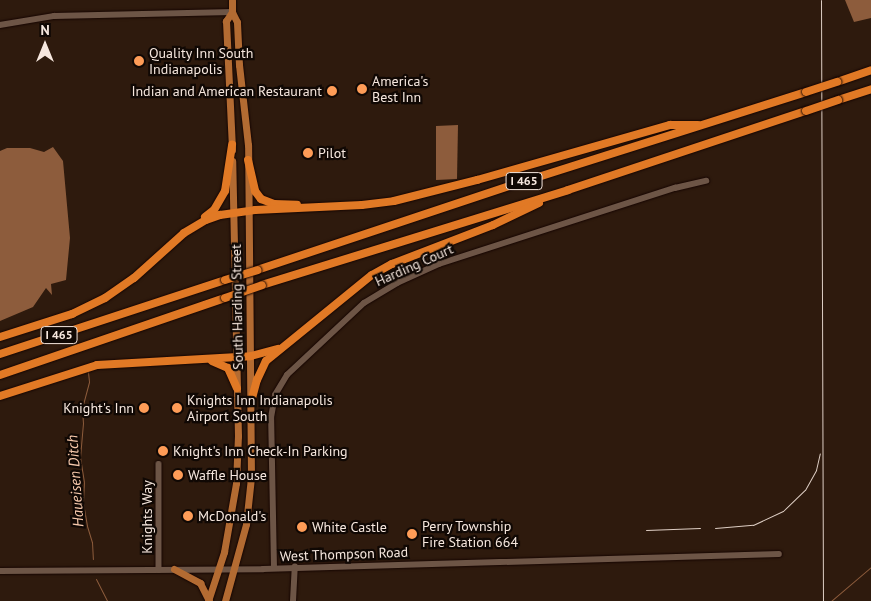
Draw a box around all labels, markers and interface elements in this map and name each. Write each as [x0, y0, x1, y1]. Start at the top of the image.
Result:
north arrow [20, 20, 70, 70]
text: N [40, 21, 50, 39]
place label: Quality Inn South Indianapolis [149, 45, 254, 78]
marker: Quality Inn South Indianapolis [133, 55, 145, 67]
place label: America's Best Inn [372, 73, 428, 105]
place label: Indian and American Restaurant [131, 83, 322, 99]
marker: America's Best Inn [356, 83, 368, 95]
marker: Indian and American Restaurant [326, 85, 338, 97]
place label: Pilot [318, 145, 346, 161]
marker: Pilot [302, 147, 314, 159]
road number: I 465 [505, 172, 543, 190]
street label: Harding Court [372, 240, 456, 290]
street label: South Harding Street [228, 244, 246, 370]
road number: I 465 [40, 326, 78, 344]
place label: Knights Inn Indianapolis Airport South [187, 392, 333, 424]
place label: Knight's Inn [63, 400, 134, 416]
marker: Knight's Inn [138, 402, 150, 414]
marker: Knights Inn Indianapolis Airport South [171, 402, 183, 414]
water label: Haueisen Ditch [63, 434, 87, 528]
place label: Knight's Inn Check-In Parking [173, 443, 348, 459]
marker: Knight's Inn Check-In Parking [157, 445, 169, 457]
place label: Waffle House [188, 467, 267, 483]
marker: Waffle House [172, 469, 184, 481]
street label: Knights Way [139, 480, 155, 554]
place label: McDonald's [198, 508, 266, 524]
marker: McDonald's [182, 510, 194, 522]
place label: Perry Township Fire Station 664 [422, 518, 518, 550]
place label: White Castle [312, 519, 387, 535]
marker: White Castle [296, 521, 308, 533]
marker: Perry Township Fire Station 664 [406, 528, 418, 540]
street label: West Thompson Road [279, 543, 409, 565]

